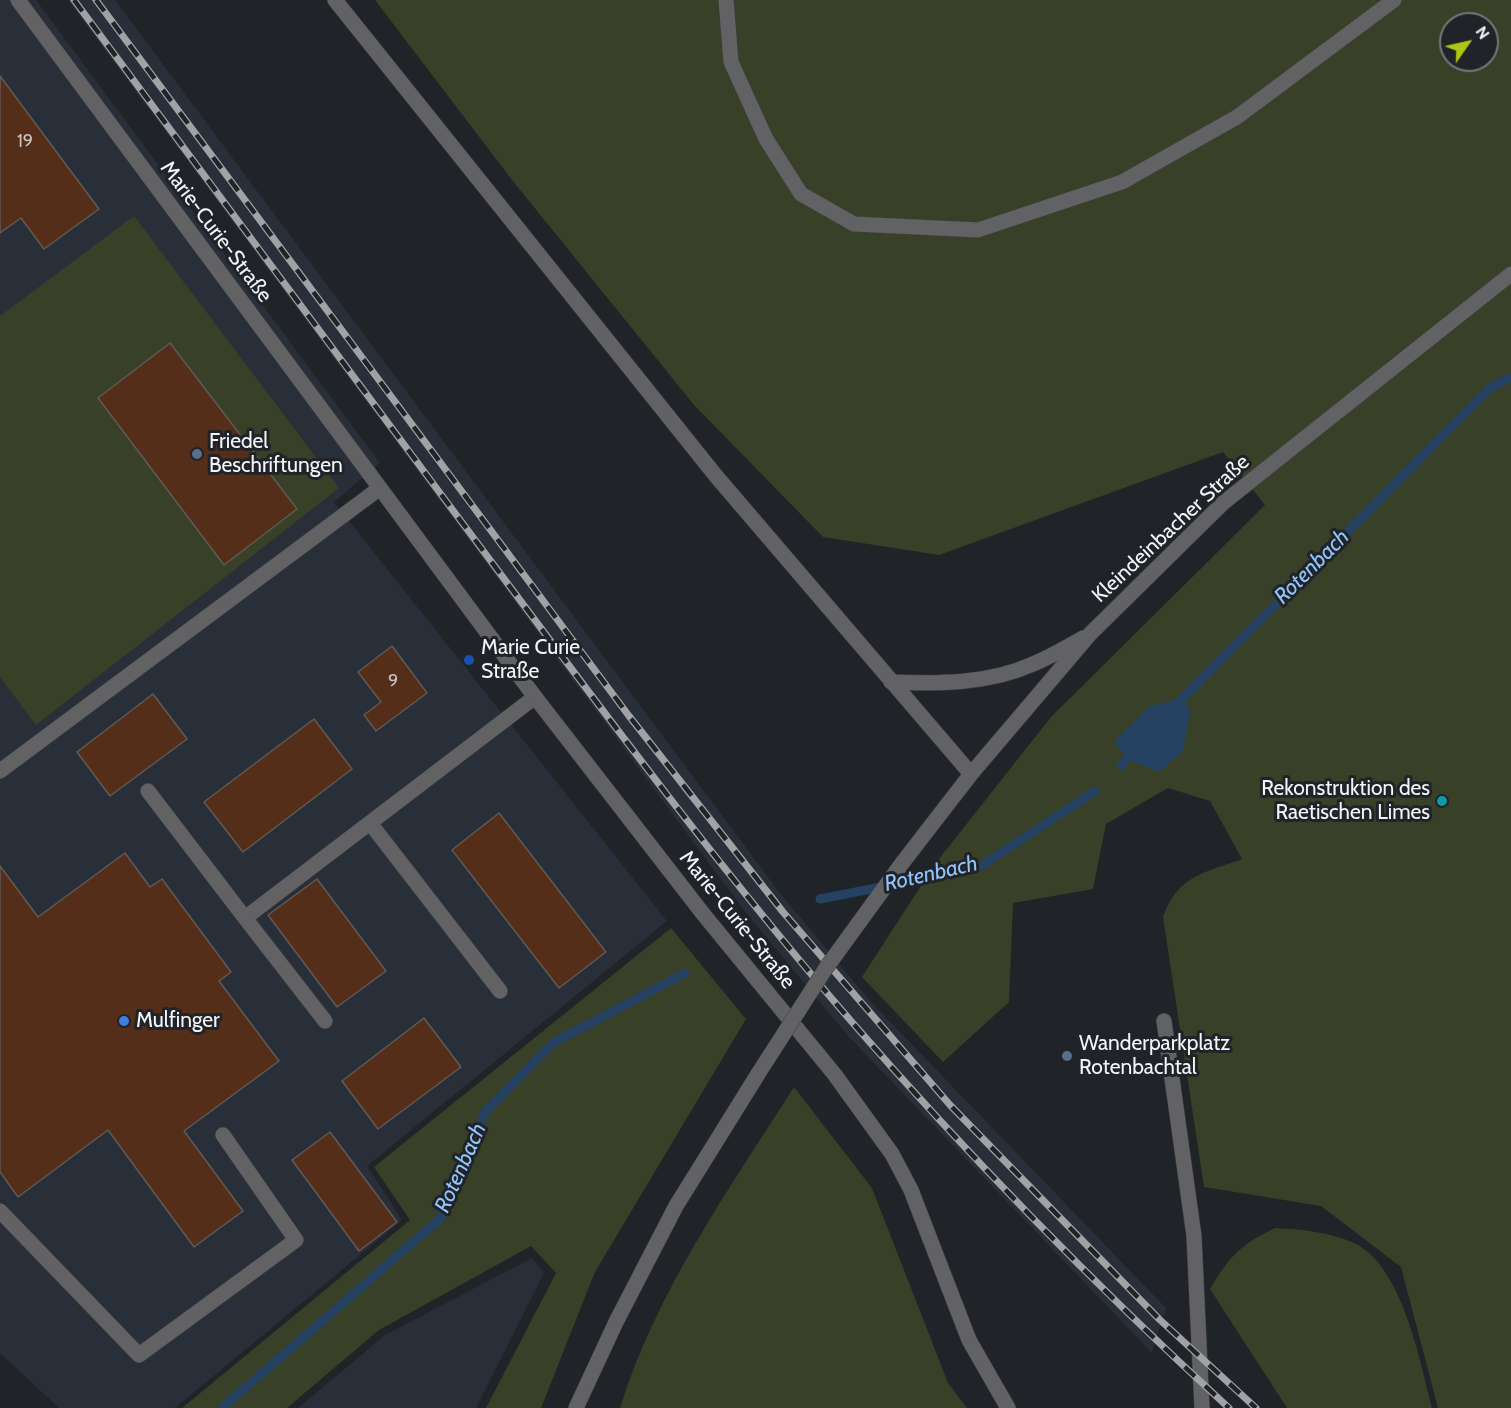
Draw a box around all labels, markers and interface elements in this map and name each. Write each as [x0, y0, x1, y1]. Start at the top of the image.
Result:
north arrow [1439, 12, 1499, 72]
text: N [1472, 23, 1494, 43]
house number: 19 [17, 131, 33, 153]
street label: Marie-Curie-Straße [155, 156, 277, 308]
place label: Friedel Beschriftungen [209, 429, 343, 479]
marker: Friedel Beschriftungen [190, 447, 204, 461]
street label: Kleindeinbacher Straße [1087, 450, 1255, 608]
water label: Rotenbach [1269, 524, 1355, 610]
place label: Marie Curie Straße [481, 635, 580, 685]
marker: Marie Curie Straße [462, 653, 476, 667]
house number: 9 [388, 671, 398, 693]
place label: Rekonstruktion des Raetischen Limes [1261, 776, 1430, 826]
marker: Rekonstruktion des Raetischen Limes [1435, 794, 1449, 808]
street label: Marie-Curie-Straße [674, 846, 800, 994]
water label: Rotenbach [882, 850, 980, 898]
place label: Mulfinger [136, 1008, 220, 1034]
marker: Mulfinger [117, 1014, 131, 1028]
place label: Wanderparkplatz Rotenbachtal [1079, 1031, 1230, 1081]
marker: Wanderparkplatz Rotenbachtal [1060, 1049, 1074, 1063]
water label: Rotenbach [430, 1119, 492, 1217]

